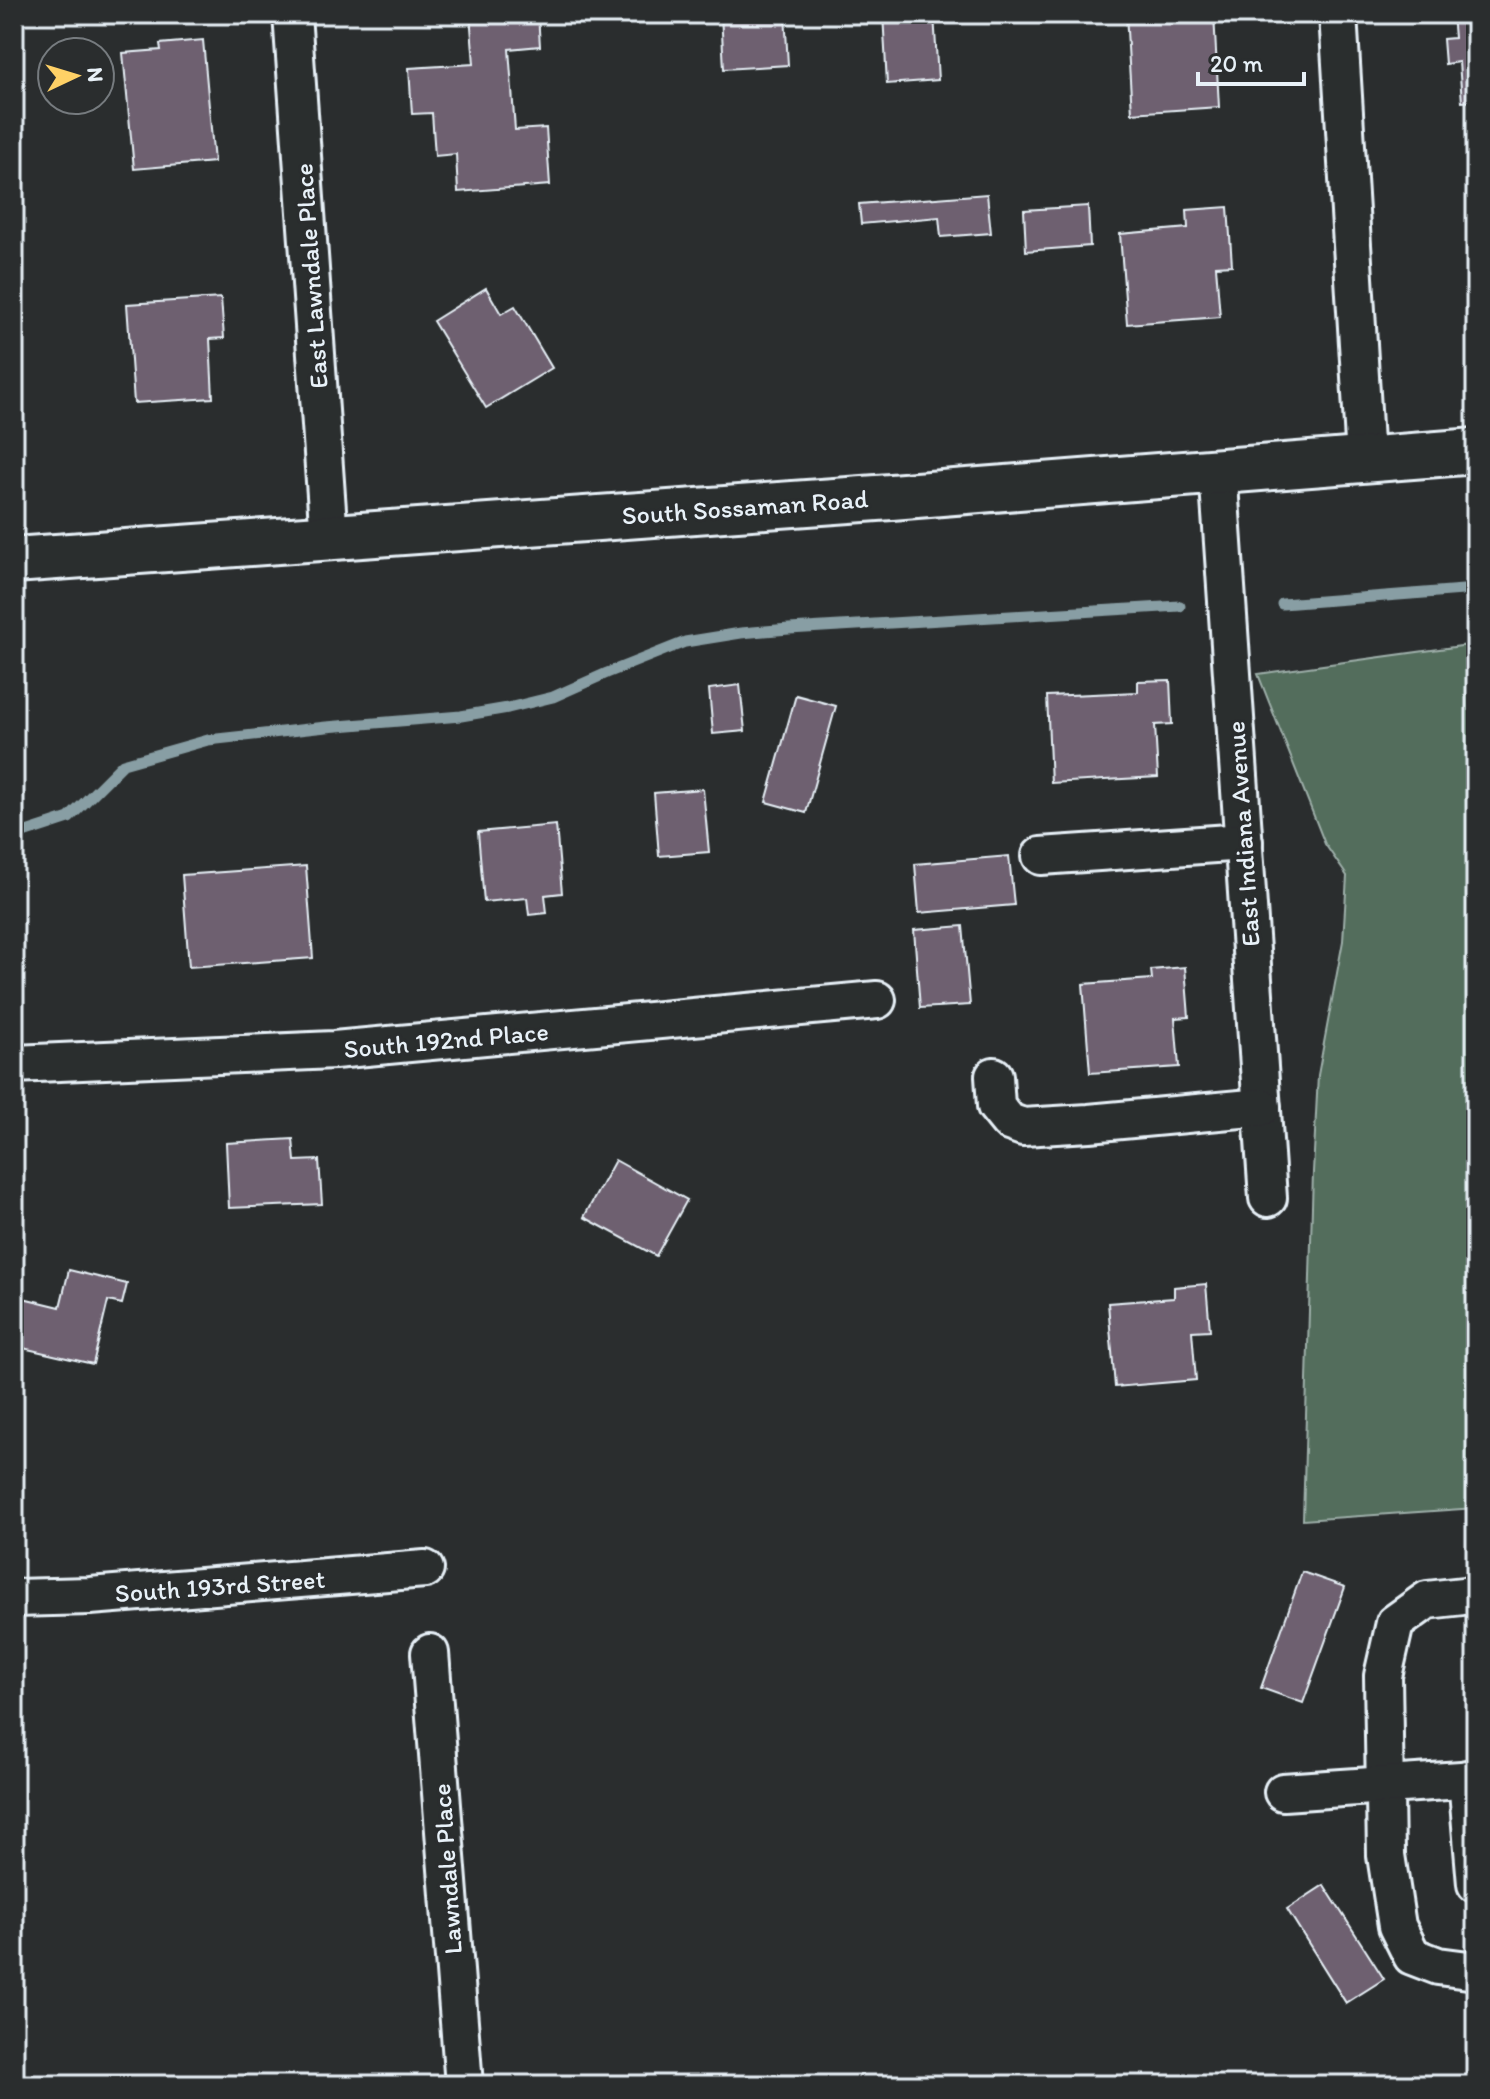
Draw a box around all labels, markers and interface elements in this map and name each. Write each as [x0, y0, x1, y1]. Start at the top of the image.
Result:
north arrow [36, 36, 116, 116]
scale bar [1198, 36, 1304, 86]
text: 20 m [1210, 49, 1263, 78]
text: N [81, 66, 109, 83]
street label: East Lawndale Place [287, 162, 335, 390]
street label: South Sossaman Road [621, 482, 870, 532]
street label: East Indiana Avenue [1219, 720, 1267, 948]
street label: South 192nd Place [342, 1015, 550, 1065]
street label: South 193rd Street [114, 1563, 326, 1609]
street label: Lawndale Place [425, 1782, 469, 1956]

